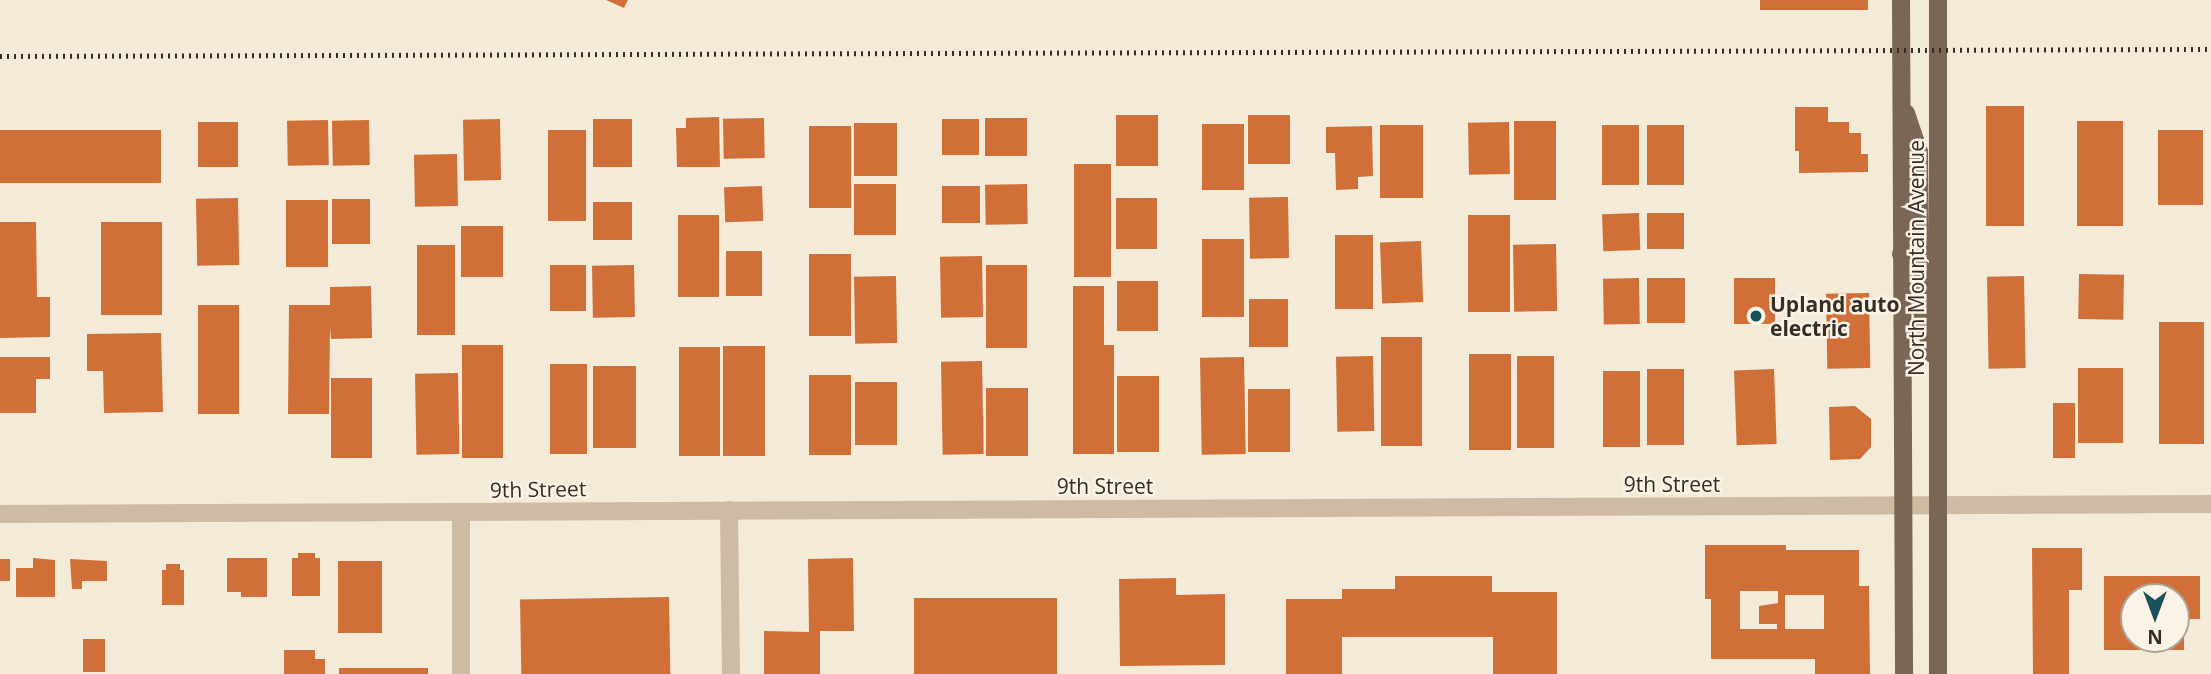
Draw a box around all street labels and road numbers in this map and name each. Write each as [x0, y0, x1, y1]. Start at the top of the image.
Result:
street label: North Mountain Avenue [1903, 140, 1929, 376]
street label: 9th Street [1624, 471, 1720, 497]
street label: 9th Street [1057, 473, 1153, 499]
street label: 9th Street [490, 476, 586, 502]

